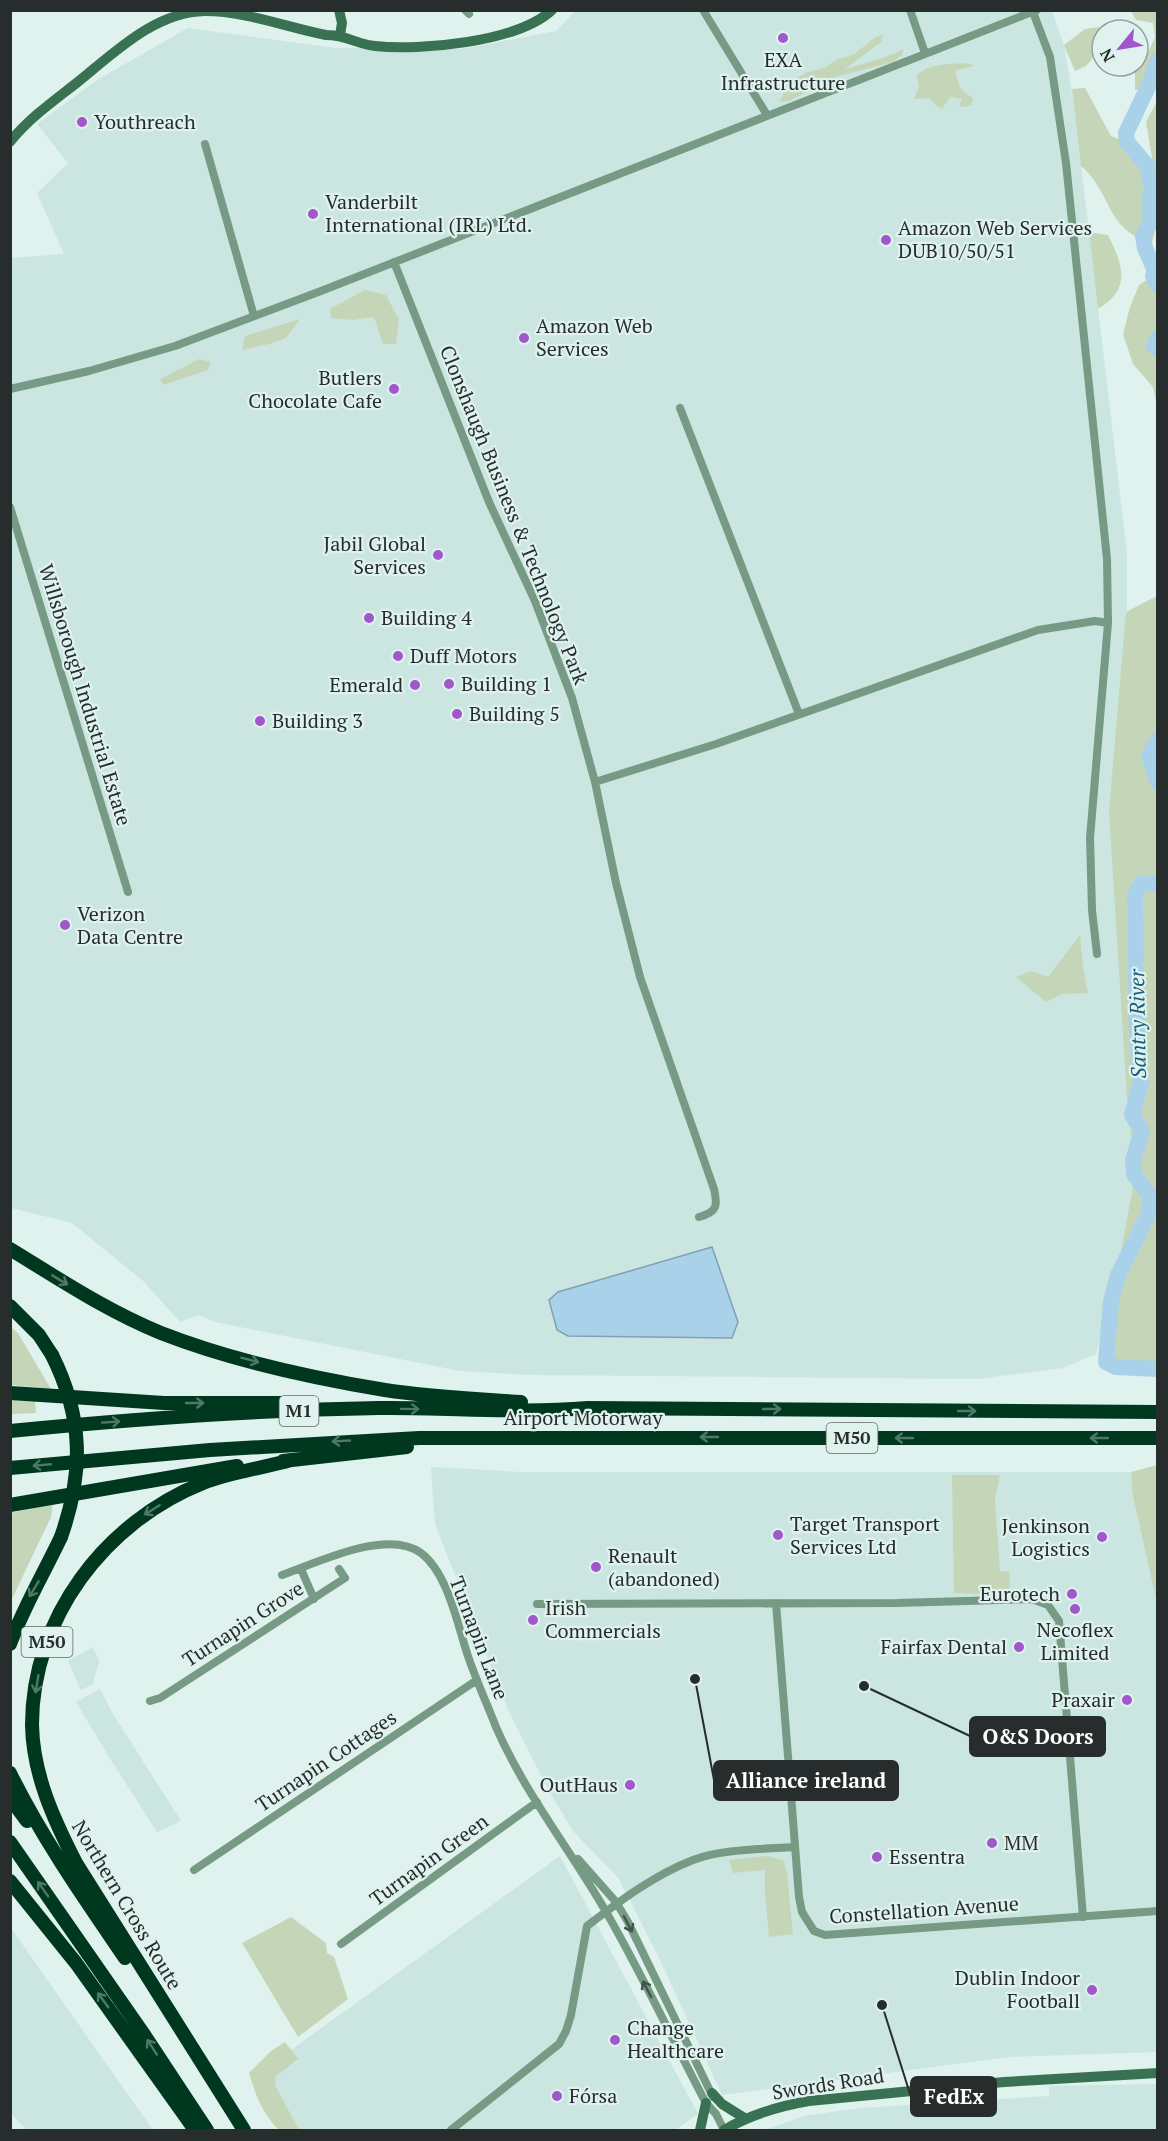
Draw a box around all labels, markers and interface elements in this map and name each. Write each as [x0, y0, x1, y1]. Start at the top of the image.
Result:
north arrow [1090, 18, 1150, 78]
marker: EXA Infrastructure [776, 31, 790, 45]
text: N [1094, 45, 1120, 66]
place label: EXA Infrastructure [721, 46, 845, 96]
place label: Youthreach [94, 108, 196, 135]
marker: Youthreach [75, 115, 89, 129]
place label: Vanderbilt International (IRL) Ltd. [325, 188, 532, 238]
marker: Vanderbilt International (IRL) Ltd. [306, 207, 320, 221]
place label: Amazon Web Services DUB10/50/51 [898, 214, 1092, 264]
marker: Amazon Web Services DUB10/50/51 [879, 233, 893, 247]
place label: Amazon Web Services [536, 312, 653, 362]
marker: Amazon Web Services [517, 331, 531, 345]
street label: Clonshaugh Business & Technology Park [434, 341, 595, 689]
place label: Butlers Chocolate Cafe [248, 364, 382, 414]
marker: Butlers Chocolate Cafe [387, 382, 401, 396]
place label: Jabil Global Services [323, 530, 426, 580]
marker: Jabil Global Services [431, 548, 445, 562]
street label: Willsborough Industrial Estate [33, 561, 138, 829]
place label: Building 4 [381, 604, 472, 631]
marker: Building 4 [362, 611, 376, 625]
place label: Duff Motors [410, 642, 517, 669]
marker: Duff Motors [391, 649, 405, 663]
place label: Building 1 [461, 670, 552, 697]
place label: Emerald [329, 671, 403, 698]
marker: Building 1 [442, 677, 456, 691]
marker: Emerald [408, 678, 422, 692]
place label: Building 5 [469, 700, 560, 727]
place label: Building 3 [272, 707, 363, 734]
marker: Building 5 [450, 707, 464, 721]
marker: Building 3 [253, 714, 267, 728]
place label: Verizon Data Centre [77, 900, 183, 950]
marker: Verizon Data Centre [58, 918, 72, 932]
water label: Santry River [1122, 968, 1152, 1079]
one-way arrow [51, 1274, 68, 1286]
one-way arrow [240, 1355, 259, 1366]
road number: M1 [280, 1396, 318, 1426]
one-way arrow [184, 1397, 204, 1409]
one-way arrow [400, 1403, 420, 1414]
street label: Airport Motorway [503, 1404, 663, 1431]
one-way arrow [762, 1404, 782, 1415]
one-way arrow [957, 1405, 977, 1417]
one-way arrow [100, 1416, 120, 1427]
road number: M50 [826, 1423, 878, 1453]
one-way arrow [700, 1431, 720, 1443]
one-way arrow [895, 1432, 915, 1444]
one-way arrow [1090, 1432, 1110, 1444]
one-way arrow [332, 1436, 352, 1447]
one-way arrow [33, 1460, 53, 1471]
one-way arrow [144, 1504, 161, 1516]
place label: Target Transport Services Ltd [790, 1510, 941, 1560]
place label: Jenkinson Logistics [1001, 1512, 1090, 1562]
marker: Target Transport Services Ltd [771, 1528, 785, 1542]
marker: Jenkinson Logistics [1095, 1530, 1109, 1544]
place label: Renault (abandoned) [608, 1542, 720, 1592]
marker: Renault (abandoned) [589, 1560, 603, 1574]
street label: Turnapin Lane [444, 1572, 515, 1703]
street label: Turnapin Grove [177, 1574, 308, 1673]
one-way arrow [28, 1580, 40, 1597]
place label: Eurotech [980, 1580, 1060, 1607]
marker: Eurotech [1065, 1587, 1079, 1601]
place label: Irish Commercials [545, 1594, 661, 1644]
marker: Necoflex Limited [1068, 1602, 1082, 1616]
marker: Irish Commercials [526, 1613, 540, 1627]
place label: Necoflex Limited [1036, 1616, 1114, 1666]
road number: M50 [22, 1627, 72, 1657]
place label: Fairfax Dental [881, 1633, 1007, 1660]
marker: Fairfax Dental [1012, 1640, 1026, 1654]
one-way arrow [31, 1674, 42, 1694]
place label: Praxair [1051, 1686, 1115, 1713]
marker: Praxair [1120, 1693, 1134, 1707]
street label: Turnapin Cottages [250, 1703, 401, 1818]
callout: O&S Doors [970, 1717, 1105, 1756]
text: O&S Doors [983, 1722, 1094, 1750]
callout: Alliance ireland [714, 1761, 898, 1800]
text: Alliance ireland [726, 1766, 887, 1794]
place label: OutHaus [540, 1771, 618, 1798]
marker: OutHaus [623, 1778, 637, 1792]
street label: Turnapin Green [364, 1807, 494, 1912]
street label: Northern Cross Route [66, 1815, 189, 1994]
place label: MM [1004, 1829, 1039, 1856]
marker: MM [985, 1836, 999, 1850]
place label: Essentra [889, 1843, 965, 1870]
marker: Essentra [870, 1850, 884, 1864]
one-way arrow [37, 1881, 49, 1897]
street label: Constellation Avenue [828, 1889, 1020, 1930]
one-way arrow [623, 1914, 634, 1932]
place label: Dublin Indoor Football [955, 1964, 1080, 2014]
one-way arrow [640, 1981, 652, 1999]
marker: Dublin Indoor Football [1085, 1983, 1099, 1997]
one-way arrow [97, 1992, 109, 2008]
place label: Change Healthcare [627, 2014, 724, 2064]
marker: Change Healthcare [608, 2033, 622, 2047]
one-way arrow [145, 2038, 158, 2055]
street label: Swords Road [770, 2061, 886, 2106]
callout: FedEx [911, 2077, 996, 2116]
place label: Fórsa [569, 2082, 617, 2109]
text: FedEx [924, 2082, 984, 2110]
marker: Fórsa [550, 2089, 564, 2103]

